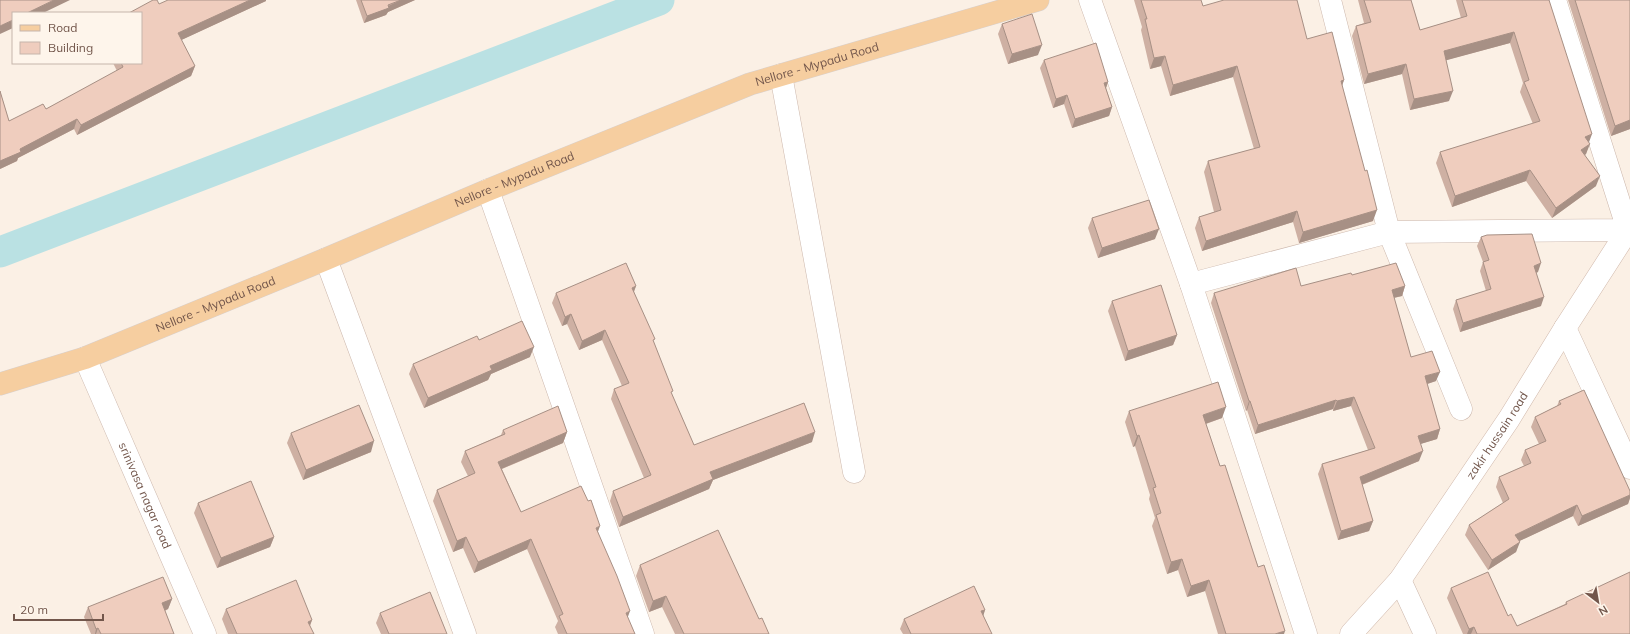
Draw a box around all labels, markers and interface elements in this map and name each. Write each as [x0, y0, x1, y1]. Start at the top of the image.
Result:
legend [12, 12, 142, 64]
text: Road [48, 20, 77, 35]
street label: Nellore - Mypadu Road [753, 39, 881, 89]
text: Building [48, 40, 93, 55]
street label: Nellore - Mypadu Road [452, 148, 576, 210]
street label: Nellore - Mypadu Road [153, 273, 277, 335]
street label: zakir hussain road [1462, 389, 1531, 482]
street label: srinivasa nagar road [116, 440, 175, 551]
north arrow [1578, 582, 1618, 622]
scale bar [14, 596, 103, 622]
text: 20 m [20, 602, 48, 617]
text: N [1596, 602, 1610, 619]

